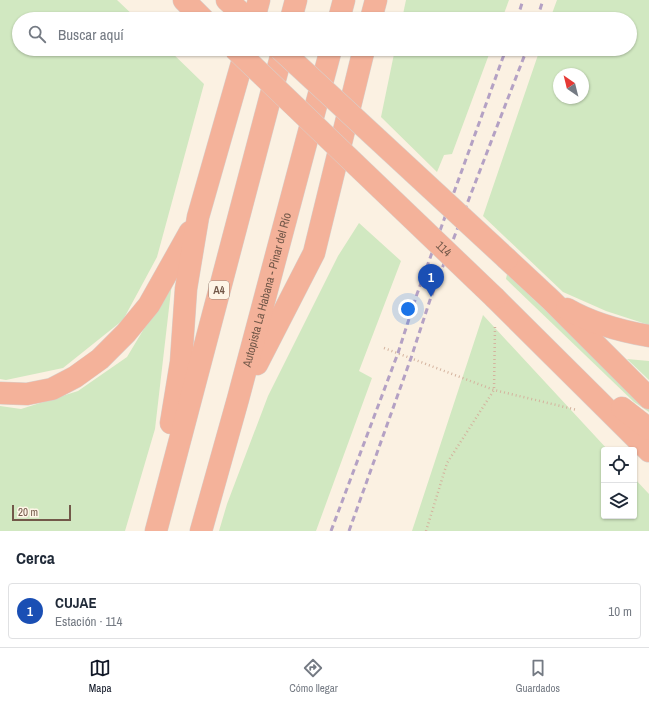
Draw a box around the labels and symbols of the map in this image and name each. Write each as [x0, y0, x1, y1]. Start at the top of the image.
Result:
north arrow [553, 68, 589, 104]
street label: Autopista La Habana - Pinar del Río [239, 211, 295, 370]
street label: 114 [433, 238, 455, 260]
pin: 1 [418, 264, 444, 297]
road number: A4 [209, 281, 229, 299]
your location [398, 299, 418, 319]
scale bar [12, 503, 71, 522]

